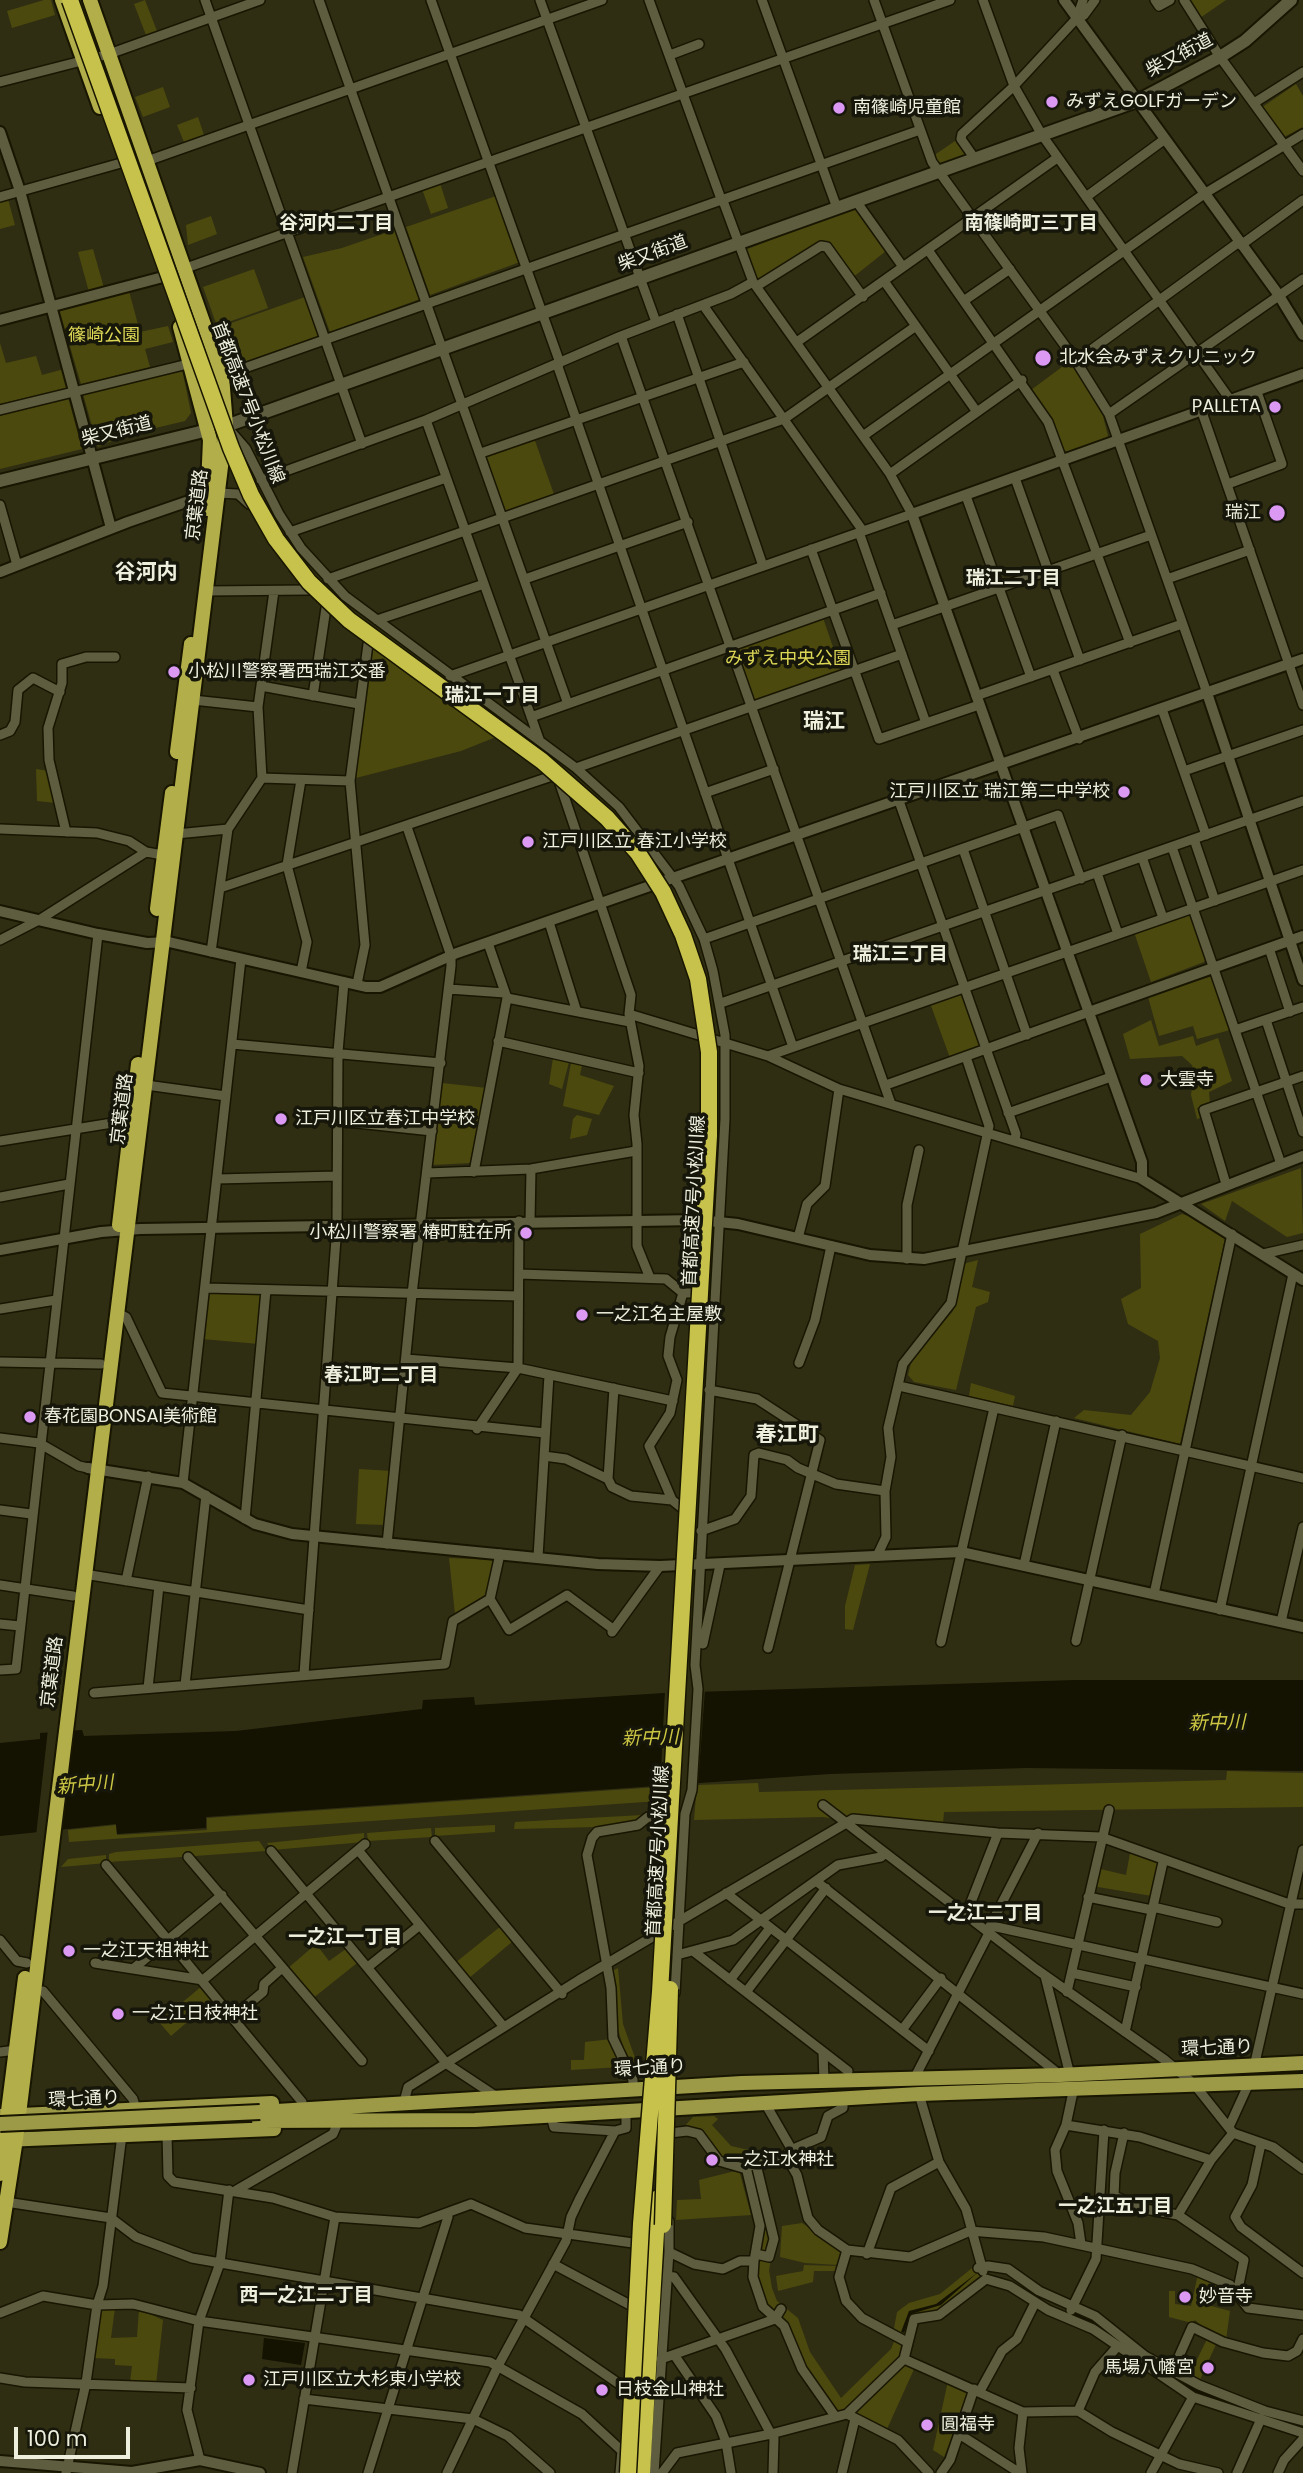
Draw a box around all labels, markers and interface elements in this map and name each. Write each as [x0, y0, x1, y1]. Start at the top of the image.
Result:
street label: 柴又街道 [1143, 30, 1217, 82]
place label: みずえGOLFガーデン [1066, 91, 1237, 113]
marker: みずえGOLFガーデン [1044, 94, 1060, 110]
place label: 南篠崎児童館 [853, 97, 961, 119]
marker: 南篠崎児童館 [831, 100, 847, 116]
district label: 谷河内二丁目 [279, 213, 393, 235]
district label: 南篠崎町三丁目 [965, 213, 1097, 235]
street label: 柴又街道 [615, 232, 691, 276]
street label: 首都高速7号小松川線 [206, 319, 288, 487]
park label: 篠崎公園 [68, 325, 140, 347]
place label: 北水会みずえクリニック [1059, 347, 1257, 369]
marker: 北水会みずえクリニック [1033, 348, 1053, 368]
place label: PALLETA [1192, 396, 1261, 418]
marker: PALLETA [1267, 399, 1283, 415]
street label: 柴又街道 [79, 413, 155, 451]
street label: 京葉道路 [183, 468, 213, 542]
place label: 瑞江 [1225, 502, 1261, 524]
marker: 瑞江 [1267, 503, 1287, 523]
district label: 谷河内 [115, 561, 177, 587]
district label: 瑞江二丁目 [966, 568, 1060, 590]
park label: みずえ中央公園 [725, 648, 851, 670]
place label: 小松川警察署西瑞江交番 [188, 661, 386, 683]
marker: 小松川警察署西瑞江交番 [166, 664, 182, 680]
district label: 瑞江一丁目 [445, 685, 539, 707]
district label: 瑞江 [803, 710, 845, 736]
place label: 江戸川区立 瑞江第二中学校 [889, 781, 1110, 803]
marker: 江戸川区立 瑞江第二中学校 [1116, 784, 1132, 800]
place label: 江戸川区立 春江小学校 [542, 831, 727, 853]
marker: 江戸川区立 春江小学校 [520, 834, 536, 850]
district label: 瑞江三丁目 [853, 944, 947, 966]
place label: 大雲寺 [1160, 1069, 1214, 1091]
street label: 京葉道路 [108, 1072, 138, 1146]
marker: 大雲寺 [1138, 1072, 1154, 1088]
place label: 江戸川区立春江中学校 [295, 1108, 475, 1130]
marker: 江戸川区立春江中学校 [273, 1111, 289, 1127]
street label: 首都高速7号小松川線 [680, 1115, 710, 1287]
place label: 小松川警察署 椿町駐在所 [309, 1222, 512, 1244]
marker: 小松川警察署 椿町駐在所 [518, 1225, 534, 1241]
place label: 一之江名主屋敷 [596, 1304, 722, 1326]
marker: 一之江名主屋敷 [574, 1307, 590, 1323]
district label: 春江町二丁目 [324, 1365, 438, 1387]
place label: 春花園BONSAI美術館 [44, 1406, 217, 1428]
marker: 春花園BONSAI美術館 [22, 1409, 38, 1425]
district label: 春江町 [756, 1423, 818, 1449]
street label: 京葉道路 [38, 1635, 68, 1709]
water label: 新中川 [1188, 1712, 1246, 1736]
water label: 新中川 [621, 1727, 679, 1751]
street label: 首都高速7号小松川線 [644, 1765, 674, 1937]
water label: 新中川 [56, 1772, 114, 1800]
district label: 一之江二丁目 [928, 1903, 1042, 1925]
district label: 一之江一丁目 [288, 1927, 402, 1949]
place label: 一之江天祖神社 [83, 1940, 209, 1962]
marker: 一之江天祖神社 [61, 1943, 77, 1959]
place label: 一之江日枝神社 [132, 2003, 258, 2025]
marker: 一之江日枝神社 [110, 2006, 126, 2022]
street label: 環七通り [1181, 2037, 1253, 2061]
street label: 環七通り [613, 2056, 687, 2082]
street label: 環七通り [48, 2088, 120, 2112]
place label: 一之江水神社 [726, 2149, 834, 2171]
marker: 一之江水神社 [704, 2152, 720, 2168]
district label: 一之江五丁目 [1058, 2196, 1172, 2218]
district label: 西一之江二丁目 [240, 2285, 372, 2307]
place label: 妙音寺 [1199, 2286, 1253, 2308]
marker: 妙音寺 [1177, 2289, 1193, 2305]
place label: 馬場八幡宮 [1104, 2357, 1194, 2379]
marker: 馬場八幡宮 [1200, 2360, 1216, 2376]
place label: 江戸川区立大杉東小学校 [263, 2369, 461, 2391]
marker: 江戸川区立大杉東小学校 [241, 2372, 257, 2388]
place label: 日枝金山神社 [616, 2379, 724, 2401]
marker: 日枝金山神社 [594, 2382, 610, 2398]
scale bar [18, 2414, 133, 2458]
place label: 圓福寺 [941, 2414, 995, 2436]
marker: 圓福寺 [919, 2417, 935, 2433]
text: 100 m [27, 2424, 87, 2453]

